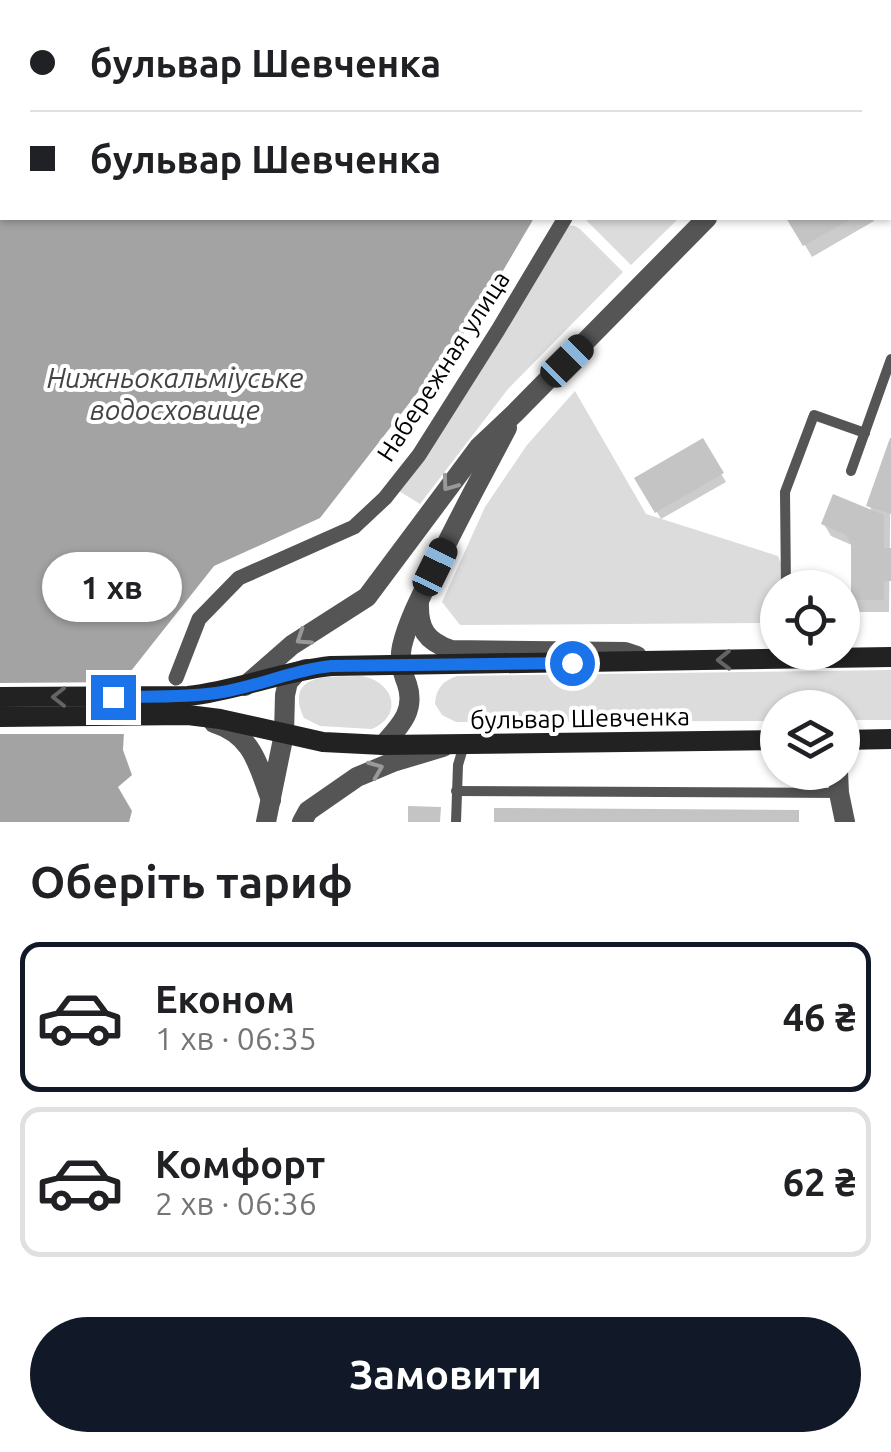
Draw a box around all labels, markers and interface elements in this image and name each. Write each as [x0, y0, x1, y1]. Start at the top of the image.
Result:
text: бульвар Шевченка [90, 42, 441, 84]
text: бульвар Шевченка [90, 138, 441, 180]
street label: Набережная улица [371, 266, 515, 466]
car [535, 329, 599, 393]
water label: Нижньокальміуське водосховище [47, 362, 303, 425]
one-way arrow [443, 473, 462, 492]
car [408, 533, 462, 601]
callout: 1 хв [43, 552, 183, 622]
text: 1 хв [81, 569, 143, 605]
map controls [760, 570, 860, 790]
button: locate [760, 570, 860, 670]
one-way arrow [296, 625, 314, 644]
route start [550, 641, 595, 686]
one-way arrow [715, 650, 731, 671]
route end [91, 675, 136, 720]
one-way arrow [50, 686, 66, 708]
button: layers [760, 690, 860, 790]
street label: бульвар Шевченка [470, 702, 690, 734]
one-way arrow [366, 761, 383, 781]
text: Оберіть тариф [30, 856, 353, 907]
icon: car [35, 972, 125, 1062]
text: Економ [155, 978, 295, 1020]
text: 46 ₴ [783, 996, 856, 1038]
text: 1 хв · 06:35 [155, 1020, 317, 1056]
icon: car [35, 1137, 125, 1227]
text: Комфорт [155, 1143, 325, 1185]
text: 62 ₴ [783, 1161, 856, 1203]
text: 2 хв · 06:36 [155, 1185, 317, 1221]
button: Замовити [30, 1317, 861, 1432]

